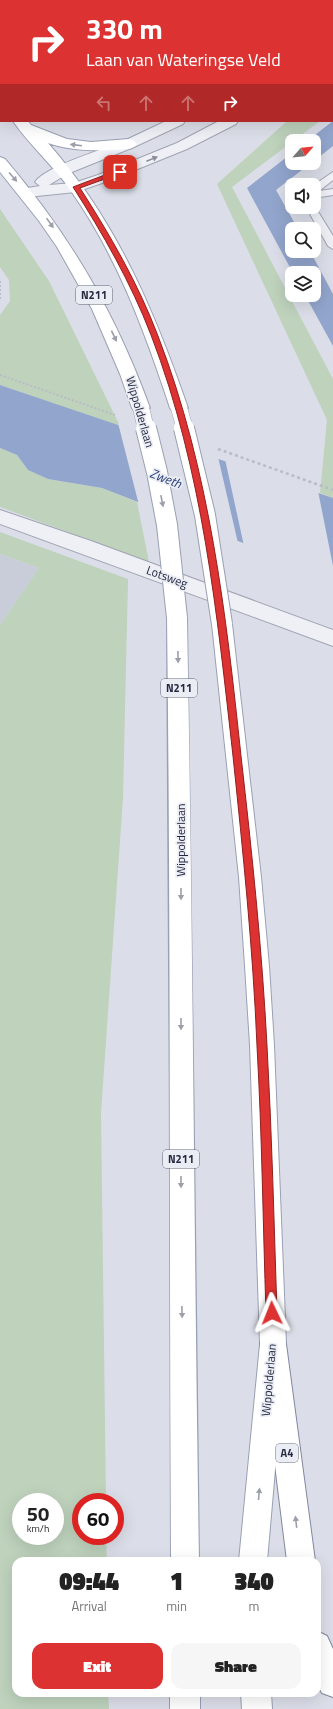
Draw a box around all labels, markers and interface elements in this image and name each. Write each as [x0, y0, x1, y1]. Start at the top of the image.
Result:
text: 330 m [86, 7, 163, 50]
icon: right [20, 16, 72, 68]
text: Laan van Wateringse Veld [86, 46, 281, 73]
icon: left [93, 92, 115, 114]
icon: ahead [135, 92, 157, 114]
icon: ahead [177, 92, 199, 114]
icon: right [219, 92, 241, 114]
north arrow [285, 134, 321, 170]
map controls [285, 134, 321, 302]
one-way arrow [70, 142, 82, 149]
pin [103, 155, 137, 189]
one-way arrow [146, 156, 157, 162]
icon: arrive [109, 161, 131, 183]
one-way arrow [9, 171, 18, 182]
button: sound [285, 178, 321, 214]
one-way arrow [46, 218, 54, 229]
button: search [285, 222, 321, 258]
button: layers [285, 266, 321, 302]
road number: N211 [76, 286, 112, 304]
one-way arrow [111, 330, 117, 342]
street label: Wippolderlaan [121, 374, 160, 449]
water label: Zweth [147, 463, 185, 493]
one-way arrow [160, 495, 166, 507]
street label: Lotsweg [144, 560, 191, 593]
one-way arrow [175, 651, 181, 664]
road number: N211 [161, 679, 197, 697]
street label: Wippolderlaan [171, 804, 190, 876]
one-way arrow [178, 888, 184, 901]
one-way arrow [178, 1018, 184, 1031]
road number: N211 [163, 1150, 199, 1168]
one-way arrow [178, 1176, 184, 1189]
position arrow [251, 1292, 293, 1334]
one-way arrow [179, 1306, 185, 1319]
street label: Wippolderlaan [256, 1343, 281, 1417]
road number: A4 [276, 1444, 298, 1462]
one-way arrow [256, 1488, 262, 1500]
speed limit sign: 60 [72, 1493, 124, 1545]
text: 50 [27, 1498, 49, 1529]
one-way arrow [293, 1516, 299, 1528]
text: km/h [27, 1521, 49, 1536]
text: 09:44 [59, 1563, 119, 1599]
text: 1 [170, 1563, 183, 1599]
text: 340 [234, 1563, 274, 1599]
text: Arrival [71, 1596, 107, 1616]
text: min [166, 1596, 187, 1616]
text: m [248, 1596, 259, 1616]
button: Exit [32, 1643, 163, 1689]
button: Share [171, 1643, 301, 1689]

